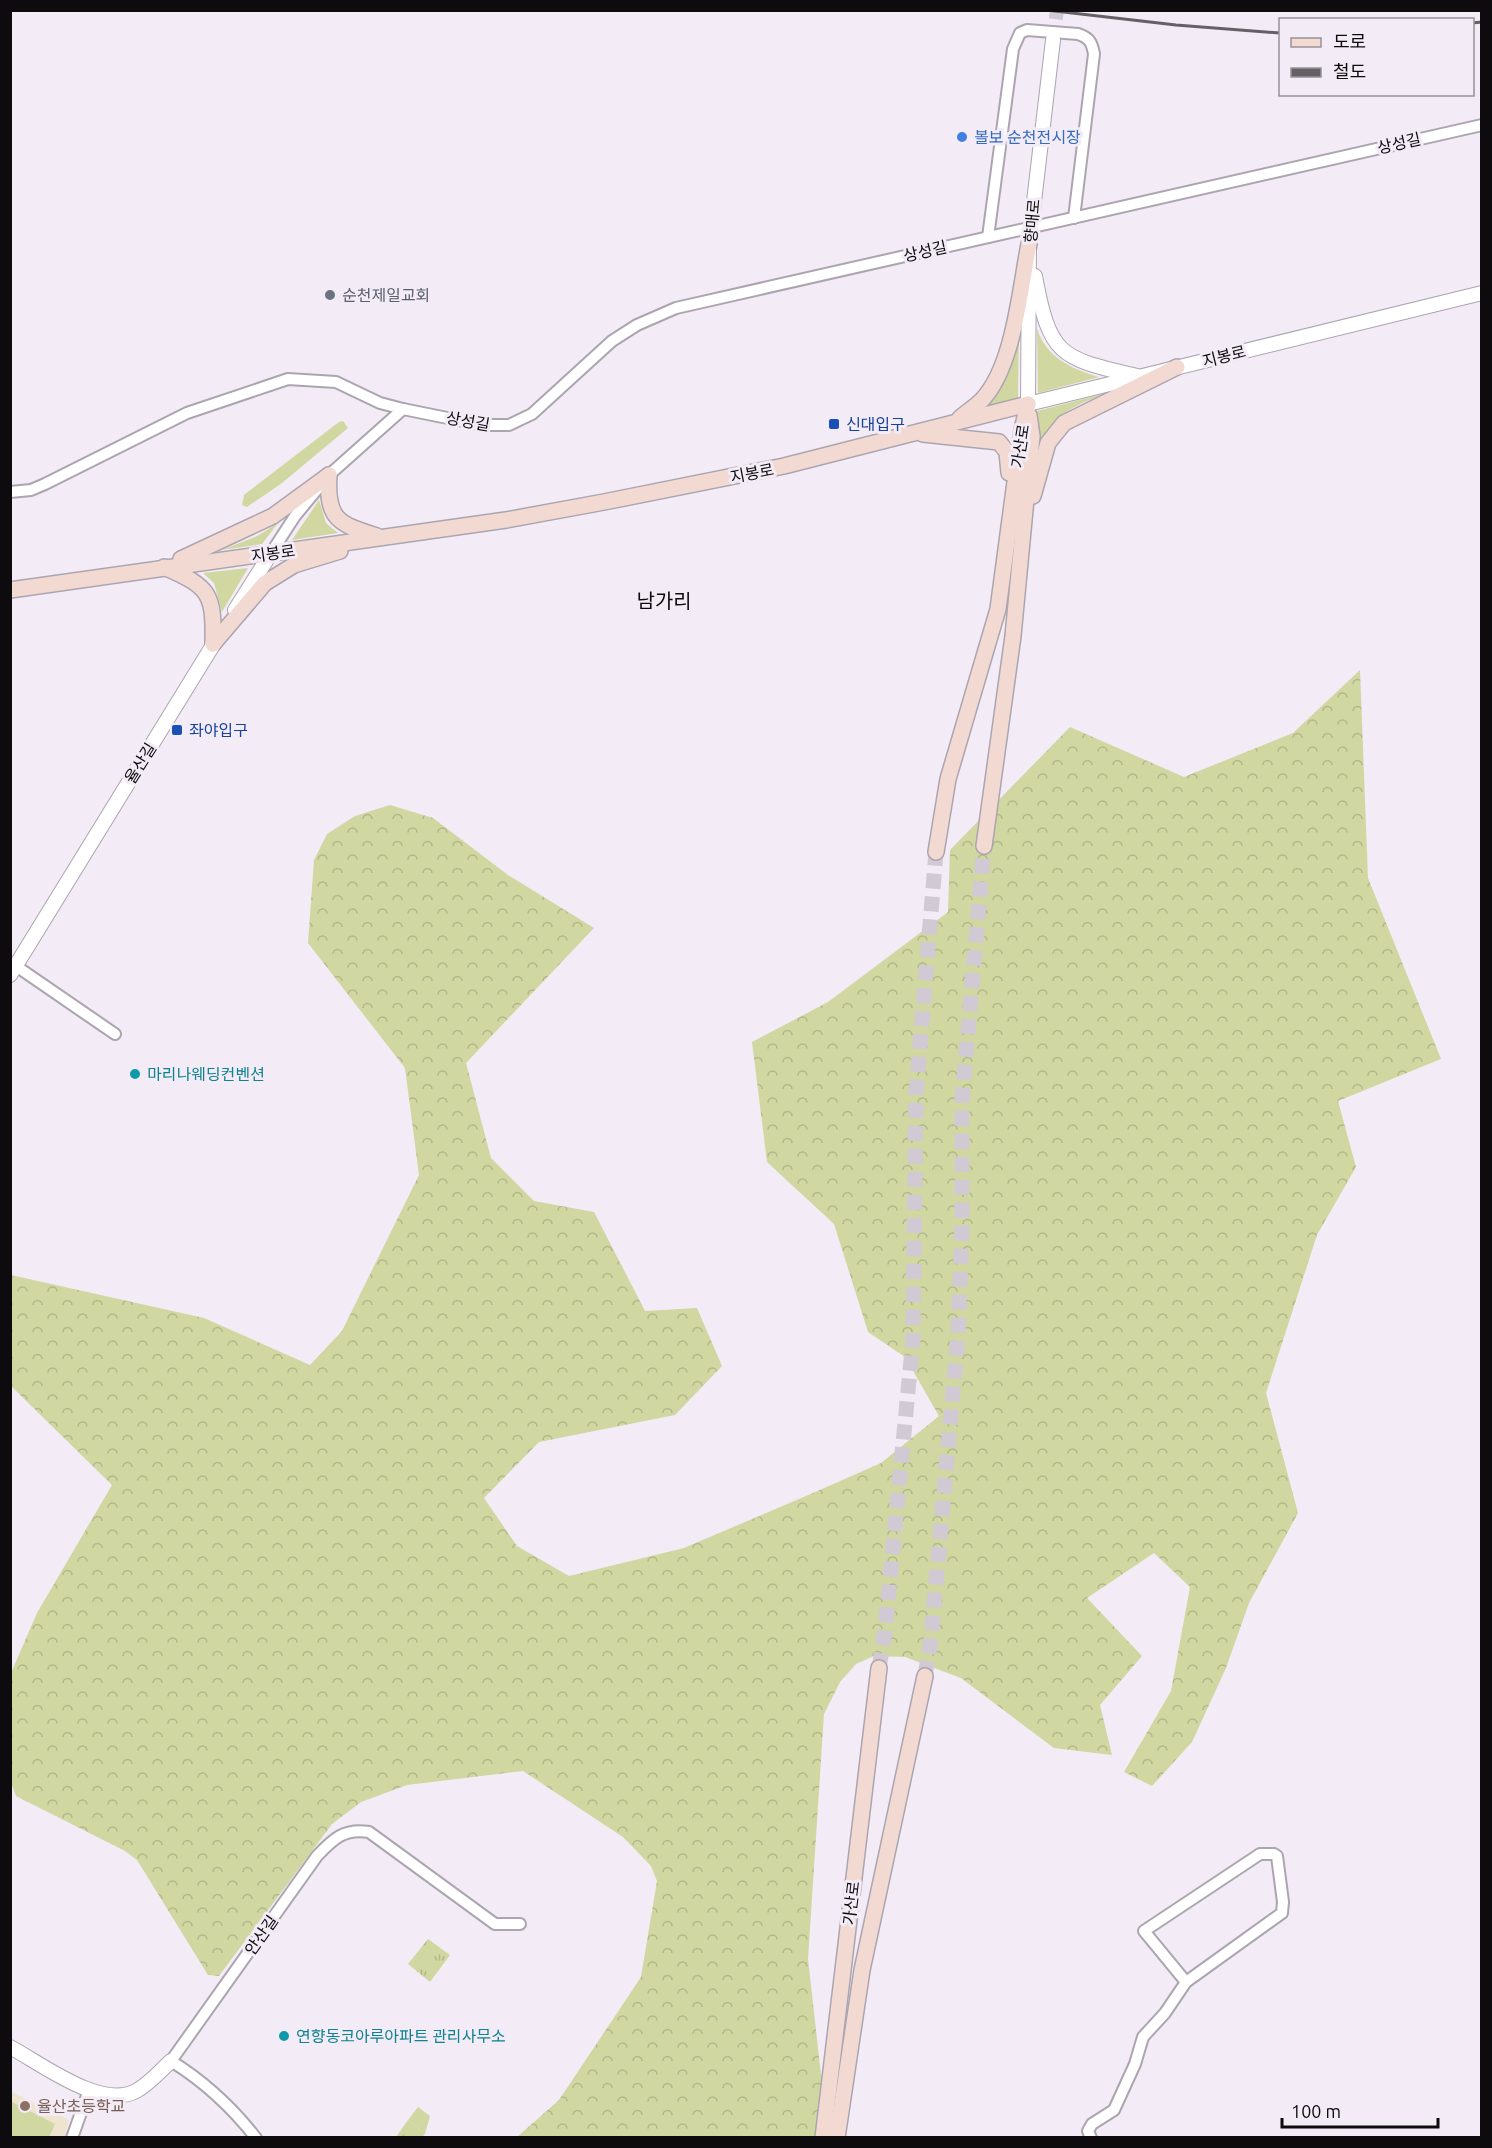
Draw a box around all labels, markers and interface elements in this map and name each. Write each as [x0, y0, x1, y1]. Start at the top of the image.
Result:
legend [1279, 18, 1474, 96]
text: 도로 [1333, 31, 1366, 51]
text: 철도 [1333, 61, 1366, 81]
place label: 볼보 순천전시장 [974, 128, 1081, 146]
street label: 상성길 [1375, 129, 1423, 157]
marker: 볼보 순천전시장 [955, 130, 969, 144]
street label: 향매로 [1021, 198, 1043, 244]
street label: 상성길 [901, 237, 949, 265]
place label: 순천제일교회 [342, 286, 430, 304]
marker: 순천제일교회 [323, 288, 337, 302]
street label: 지봉로 [1200, 342, 1248, 370]
street label: 상성길 [445, 408, 491, 434]
place label: 신대입구 [846, 415, 905, 433]
marker: 신대입구 [827, 417, 841, 431]
street label: 가산로 [1008, 423, 1032, 469]
street label: 지봉로 [729, 460, 776, 486]
street label: 지봉로 [250, 541, 296, 565]
district label: 남가리 [636, 589, 692, 612]
place label: 좌야입구 [189, 721, 248, 739]
marker: 좌야입구 [170, 723, 184, 737]
street label: 율산길 [121, 740, 159, 786]
place label: 마리나웨딩컨벤션 [147, 1065, 265, 1083]
marker: 마리나웨딩컨벤션 [128, 1067, 142, 1081]
street label: 가산로 [839, 1880, 863, 1926]
street label: 안산길 [241, 1912, 281, 1958]
place label: 연향동코아루아파트 관리사무소 [296, 2027, 506, 2045]
marker: 연향동코아루아파트 관리사무소 [277, 2029, 291, 2043]
scale bar [1282, 2091, 1438, 2129]
place label: 율산초등학교 [37, 2097, 125, 2115]
marker: 율산초등학교 [18, 2099, 32, 2113]
text: 100 m [1291, 2101, 1341, 2121]

